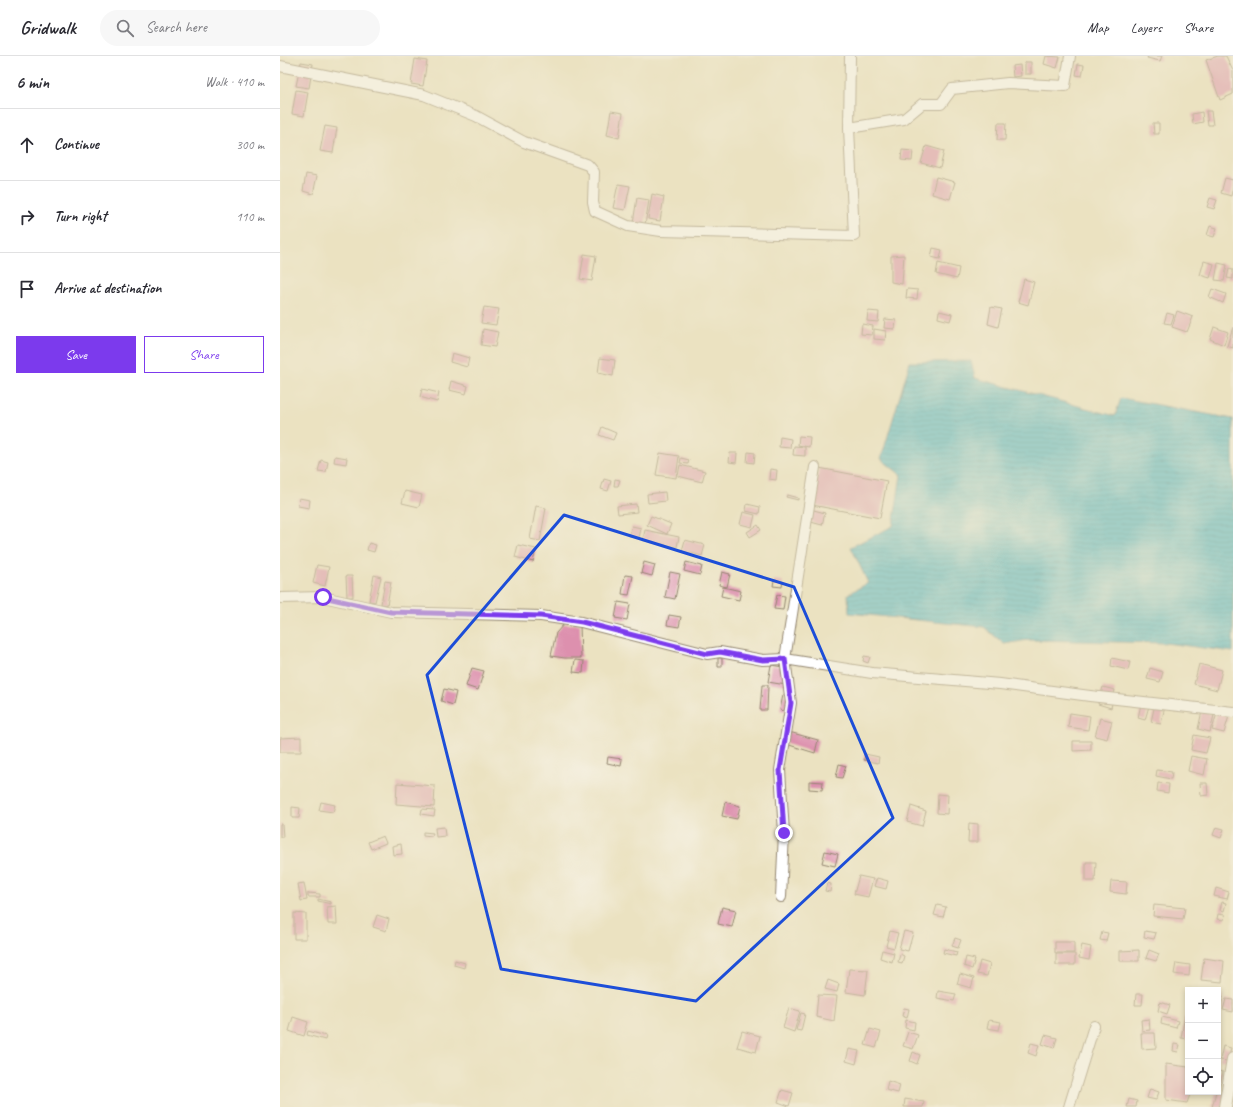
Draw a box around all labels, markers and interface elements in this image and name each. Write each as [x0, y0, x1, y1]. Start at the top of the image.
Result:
search box [100, 10, 380, 46]
text: Gridwalk [20, 16, 76, 40]
icon: search [114, 17, 136, 39]
text: Search here [146, 18, 207, 37]
text: Map [1087, 19, 1109, 36]
text: Layers [1131, 19, 1162, 36]
text: Share [1184, 19, 1213, 36]
text: 6 min [16, 72, 49, 93]
text: Walk · 410 m [205, 74, 264, 90]
icon: ahead [16, 134, 38, 156]
text: Continue [54, 135, 99, 154]
text: 300 m [236, 137, 264, 153]
icon: right [16, 206, 38, 228]
text: Turn right [54, 207, 107, 226]
text: 110 m [236, 209, 264, 225]
icon: arrive [16, 278, 38, 300]
text: Arrive at destination [54, 279, 161, 298]
button: Save [16, 336, 136, 373]
button: Share [144, 336, 264, 373]
route start [314, 588, 332, 606]
route end [775, 824, 793, 842]
map controls [1185, 987, 1221, 1095]
button: + [1185, 987, 1221, 1023]
button: − [1185, 1023, 1221, 1059]
button: locate [1185, 1059, 1221, 1095]

